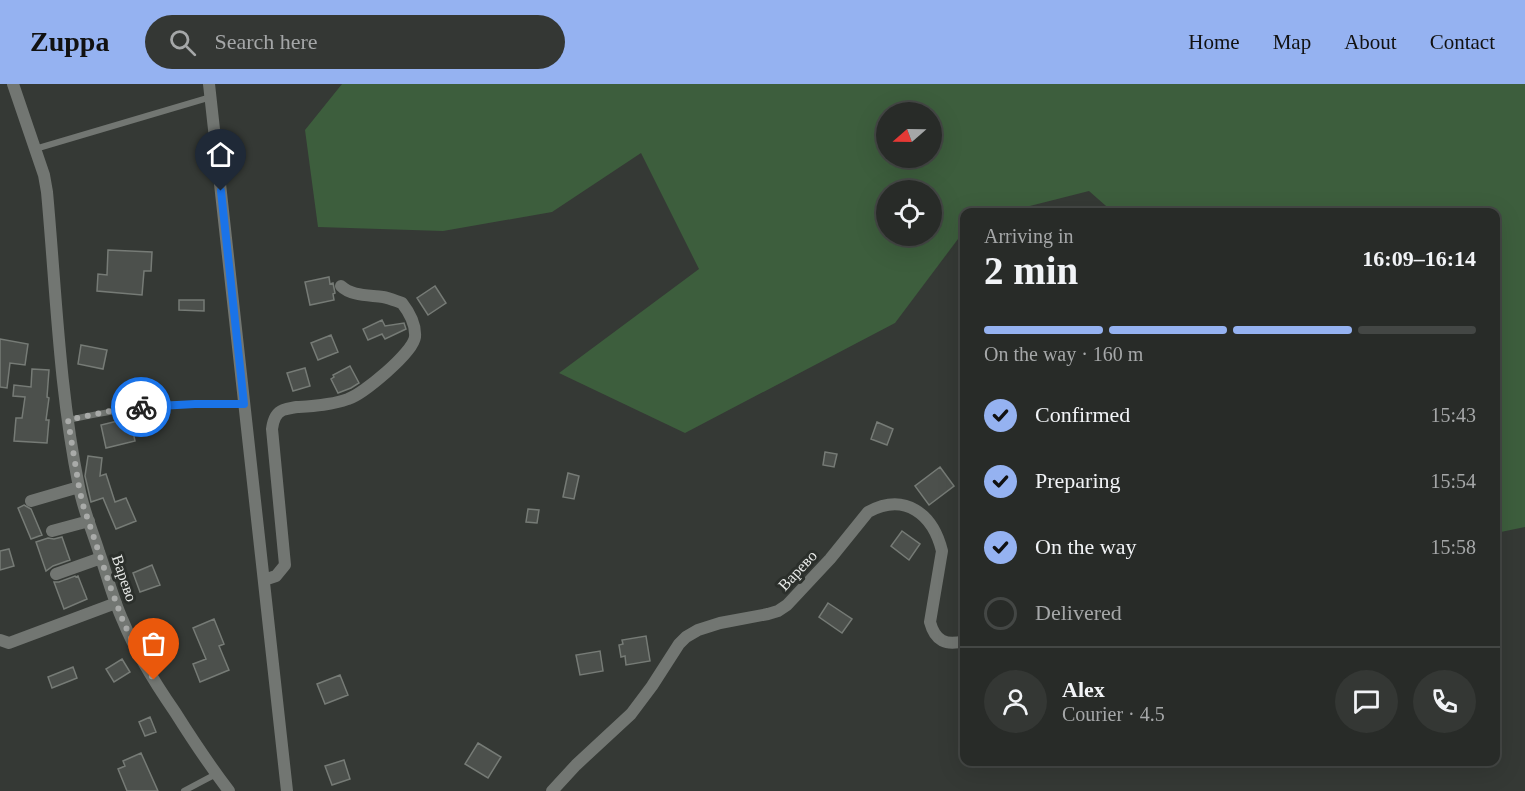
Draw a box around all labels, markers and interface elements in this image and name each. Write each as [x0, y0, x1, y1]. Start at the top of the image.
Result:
search box [145, 15, 565, 69]
text: Zuppa [30, 26, 109, 57]
icon: search [166, 26, 199, 59]
text: Search here [214, 29, 318, 54]
text: Home [1188, 30, 1240, 54]
text: Map [1273, 30, 1311, 54]
text: About [1344, 30, 1397, 54]
text: Contact [1430, 30, 1495, 54]
north arrow [876, 102, 942, 168]
map controls [876, 102, 942, 246]
pin [195, 129, 246, 191]
icon: home [204, 138, 237, 171]
button: locate [876, 180, 942, 246]
text: Arriving in [984, 225, 1073, 247]
text: 16:09–16:14 [1362, 246, 1476, 271]
text: 2 min [984, 249, 1078, 292]
text: On the way · 160 m [984, 343, 1143, 365]
courier [111, 377, 171, 437]
icon: bike [125, 391, 158, 424]
icon: check [984, 399, 1017, 432]
text: Confirmed [1035, 402, 1130, 427]
text: 15:43 [1430, 404, 1476, 426]
icon: check [984, 465, 1017, 498]
text: Preparing [1035, 468, 1121, 493]
text: 15:54 [1430, 470, 1476, 492]
icon: check [984, 531, 1017, 564]
text: On the way [1035, 534, 1136, 559]
text: 15:58 [1430, 536, 1476, 558]
street label: Варево [775, 547, 821, 594]
street label: Варево [108, 553, 140, 604]
text: Delivered [1035, 600, 1122, 625]
pin [128, 618, 179, 680]
icon: bag [137, 627, 170, 660]
button: person [984, 670, 1047, 733]
button: chat [1335, 670, 1398, 733]
button: phone [1413, 670, 1476, 733]
text: Alex [1062, 677, 1105, 702]
text: Courier · 4.5 [1062, 703, 1165, 725]

